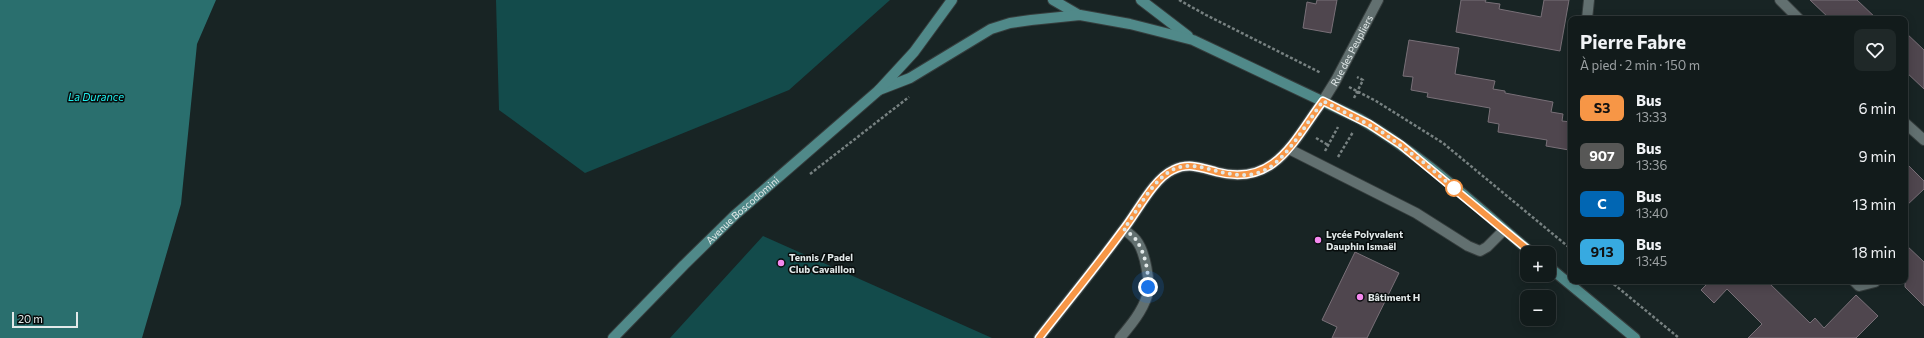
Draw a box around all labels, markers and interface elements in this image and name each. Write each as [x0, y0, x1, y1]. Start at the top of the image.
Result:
street label: Rue des Peupliers [1328, 12, 1375, 88]
button: heart [1854, 29, 1896, 71]
text: Pierre Fabre [1580, 30, 1686, 53]
text: À pied · 2 min · 150 m [1580, 57, 1700, 73]
water label: La Durance [68, 90, 124, 103]
text: Bus [1636, 91, 1661, 109]
text: S3 [1594, 99, 1610, 116]
text: 6 min [1858, 99, 1896, 117]
text: 13:33 [1636, 109, 1667, 125]
text: Bus [1636, 139, 1661, 157]
text: 907 [1589, 147, 1615, 164]
text: 9 min [1858, 147, 1896, 165]
text: 13:36 [1636, 157, 1667, 173]
street label: Avenue Boscodomini [703, 174, 781, 246]
unlabelled marker [1445, 179, 1463, 197]
text: Bus [1636, 187, 1661, 205]
text: C [1597, 195, 1607, 212]
text: 13 min [1853, 195, 1896, 213]
text: 13:40 [1636, 205, 1668, 221]
place label: Lycée Polyvalent Dauphin Ismaël [1326, 228, 1403, 252]
marker: Lycée Polyvalent Dauphin Ismaël [1313, 235, 1323, 245]
text: Bus [1636, 235, 1661, 253]
text: 913 [1590, 243, 1614, 260]
text: 18 min [1852, 243, 1896, 261]
map controls [1520, 246, 1556, 326]
button: + [1520, 246, 1556, 282]
place label: Tennis / Padel Club Cavaillon [789, 251, 855, 275]
text: 13:45 [1636, 253, 1667, 269]
marker: Tennis / Padel Club Cavaillon [776, 258, 786, 268]
your location [1138, 277, 1158, 297]
button: − [1520, 290, 1556, 326]
place label: Bâtiment H [1368, 291, 1420, 303]
marker: Bâtiment H [1355, 292, 1365, 302]
scale bar [12, 310, 78, 329]
text: 20 m [18, 312, 43, 325]

